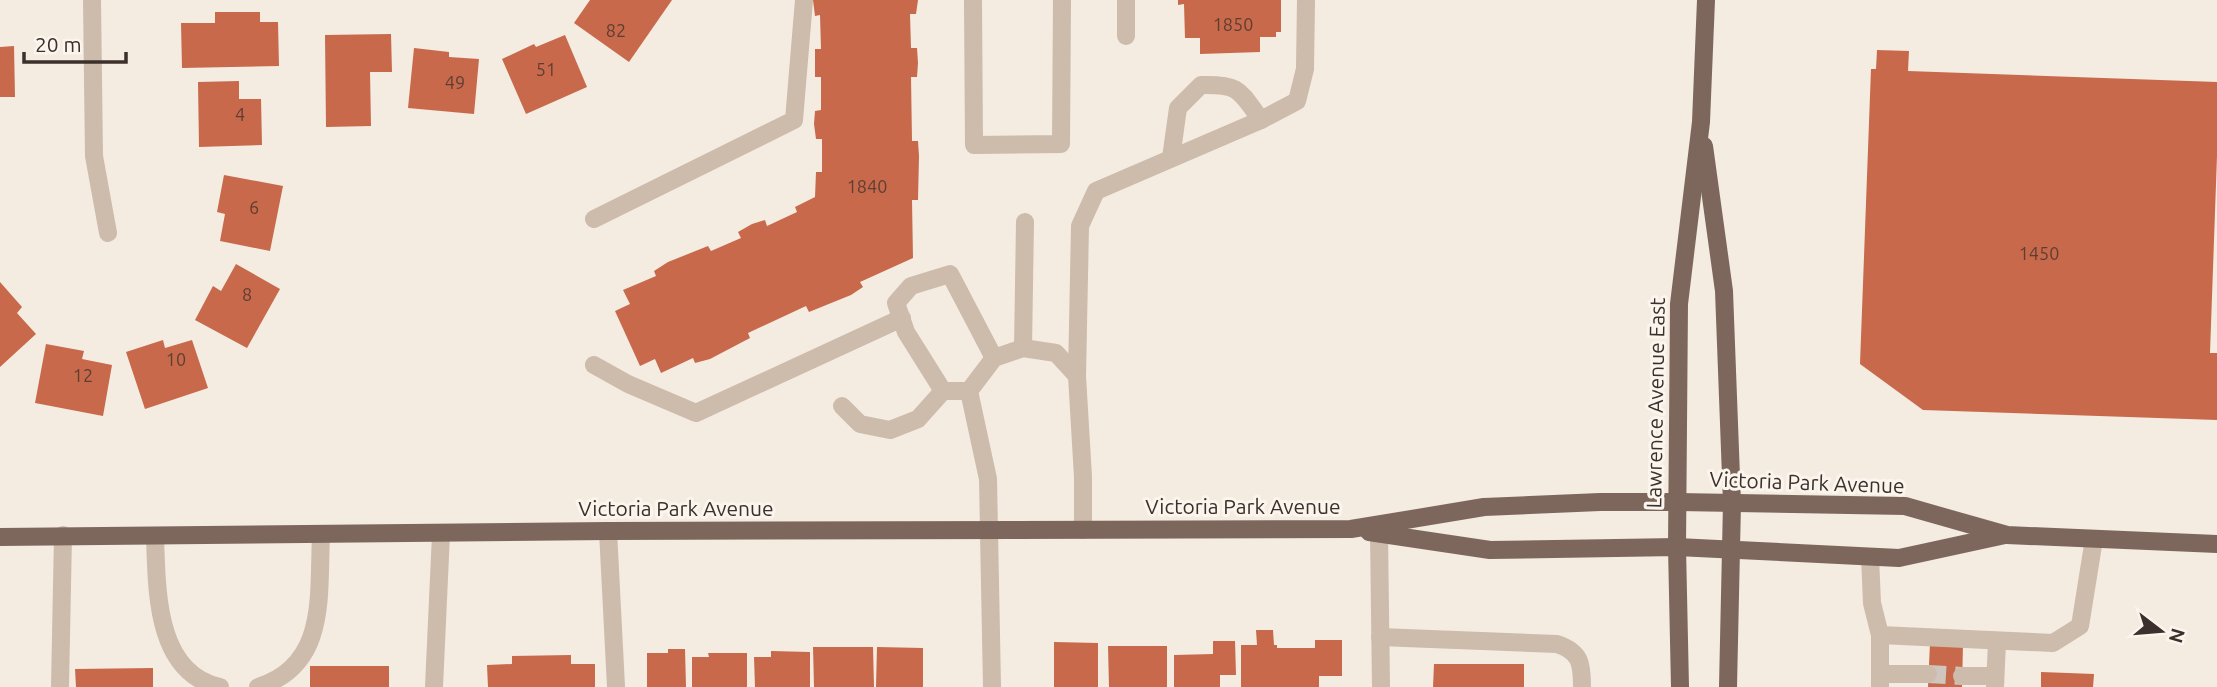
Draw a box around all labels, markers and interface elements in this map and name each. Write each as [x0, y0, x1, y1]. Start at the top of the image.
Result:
house number: 1850 [1213, 14, 1253, 34]
house number: 82 [606, 20, 626, 40]
scale bar [24, 21, 126, 65]
text: 20 m [35, 32, 82, 56]
house number: 51 [536, 59, 556, 79]
house number: 49 [445, 72, 465, 92]
house number: 4 [235, 104, 245, 124]
house number: 1840 [847, 176, 887, 196]
house number: 6 [249, 197, 259, 217]
house number: 1450 [2019, 243, 2059, 263]
house number: 8 [242, 284, 252, 304]
street label: Lawrence Avenue East [1641, 297, 1669, 509]
house number: 10 [166, 349, 186, 369]
house number: 12 [73, 365, 93, 385]
street label: Victoria Park Avenue [1709, 467, 1905, 497]
street label: Victoria Park Avenue [1145, 494, 1341, 518]
street label: Victoria Park Avenue [578, 496, 774, 520]
north arrow [2126, 596, 2196, 666]
text: N [2165, 626, 2190, 646]

